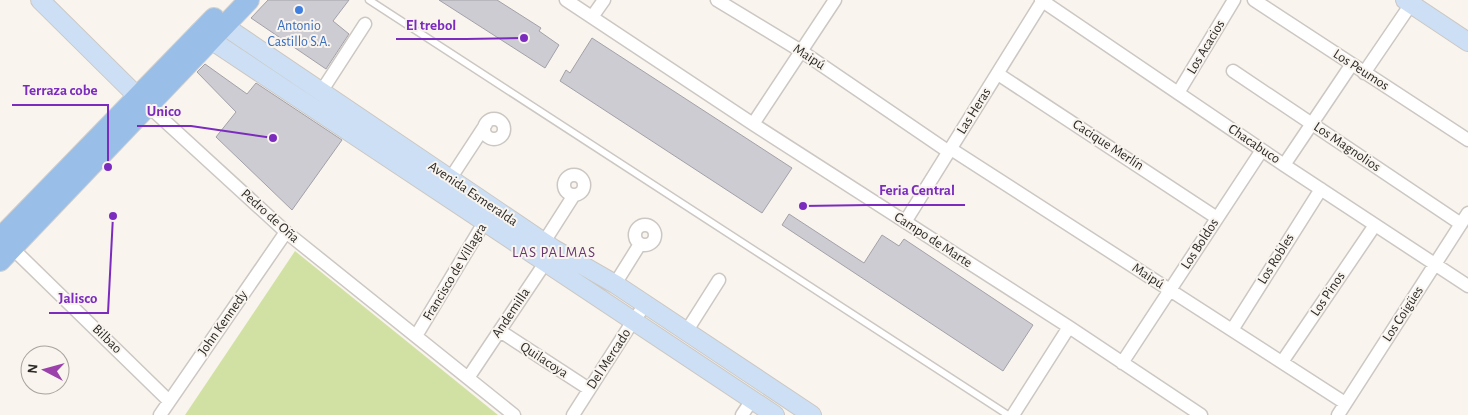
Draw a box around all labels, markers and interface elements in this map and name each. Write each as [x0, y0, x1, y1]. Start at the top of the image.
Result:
marker: Antonio Castillo S.A. [293, 4, 305, 16]
callout: El trebol [396, 9, 466, 39]
text: El trebol [406, 18, 456, 33]
street label: Los Acacios [1184, 18, 1228, 76]
place label: Antonio Castillo S.A. [267, 19, 331, 49]
street label: Maipú [790, 42, 828, 72]
street label: Los Peumos [1331, 47, 1391, 93]
callout: Terraza cobe [12, 75, 108, 105]
text: Terraza cobe [22, 83, 98, 98]
street label: Las Heras [954, 85, 994, 137]
callout: Unico [137, 96, 191, 126]
text: Unico [147, 104, 181, 119]
street label: Cacique Merlín [1070, 117, 1146, 173]
street label: Los Magnolios [1311, 120, 1383, 174]
street label: Chacabuco [1225, 122, 1283, 166]
street label: Avenida Esmeralda [426, 159, 521, 229]
callout: Feria Central [869, 175, 965, 205]
text: Feria Central [879, 183, 955, 198]
street label: Pedro de Oña [238, 186, 302, 246]
street label: Campo de Marte [892, 210, 974, 270]
street label: Los Boldos [1179, 216, 1221, 272]
street label: Francisco de Villagra [421, 221, 490, 323]
street label: Los Robles [1255, 231, 1297, 287]
district label: LAS PALMAS [512, 245, 596, 260]
street label: Maipú [1129, 261, 1167, 291]
street label: Los Pinos [1308, 269, 1348, 319]
callout: Jalisco [49, 283, 108, 313]
street label: Los Coigües [1380, 284, 1426, 344]
street label: Andemilla [489, 285, 533, 340]
street label: John Kennedy [196, 288, 250, 358]
text: Jalisco [59, 291, 97, 306]
street label: Bilbao [90, 322, 125, 356]
street label: Del Mercado [584, 326, 634, 392]
street label: Quilacoya [518, 340, 571, 381]
north arrow [20, 345, 70, 395]
text: N [26, 363, 41, 374]

